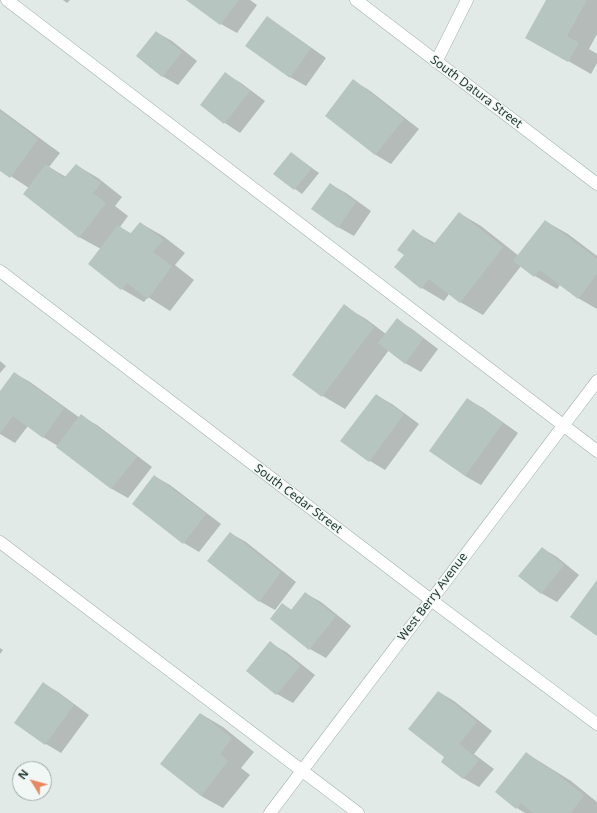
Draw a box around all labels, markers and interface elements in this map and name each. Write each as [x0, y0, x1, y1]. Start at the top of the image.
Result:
street label: South Datura Street [427, 53, 525, 131]
street label: South Cedar Street [251, 461, 345, 537]
street label: West Berry Avenue [395, 550, 471, 644]
north arrow [12, 761, 52, 801]
text: N [14, 766, 31, 782]

